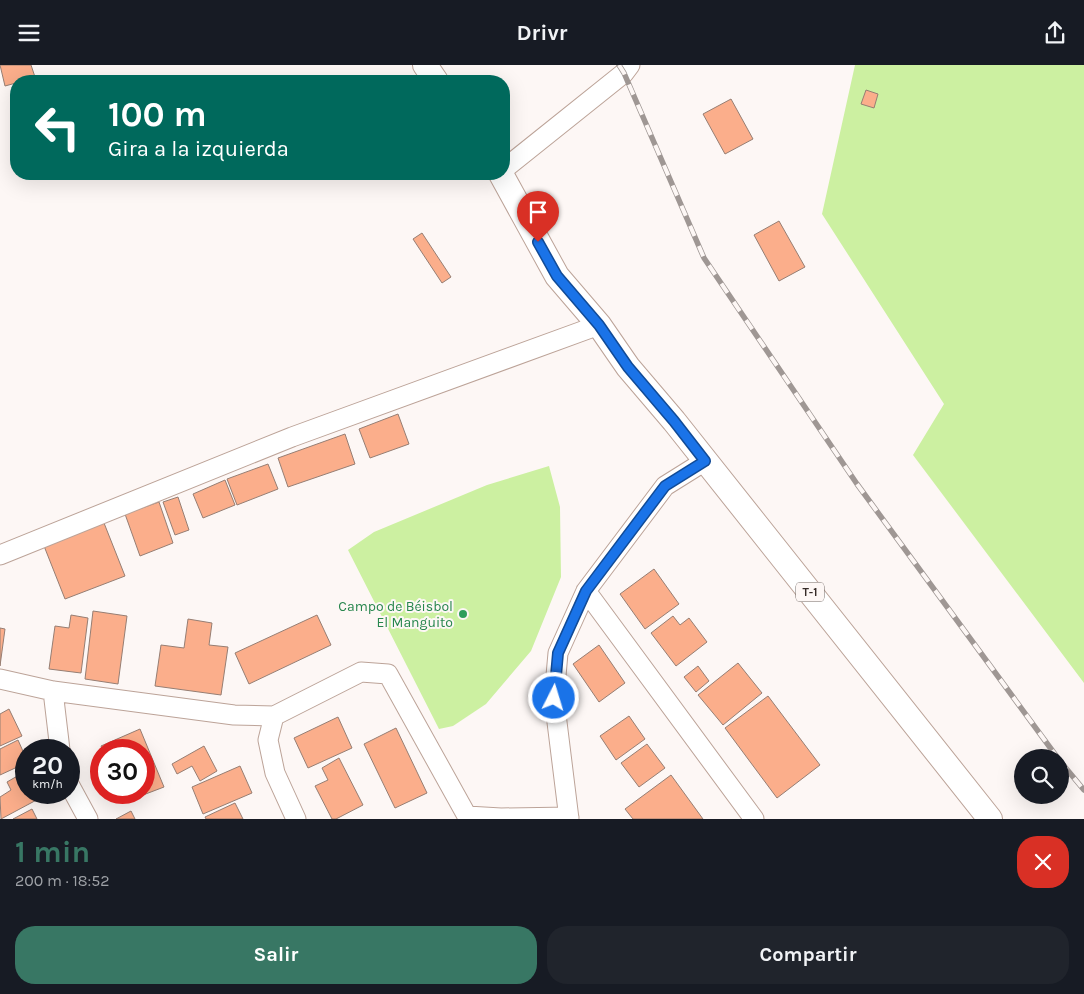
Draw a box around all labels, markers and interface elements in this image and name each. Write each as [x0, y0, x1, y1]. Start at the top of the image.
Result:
icon: menu [15, 19, 43, 47]
icon: share [1041, 19, 1069, 47]
text: Drivr [516, 20, 568, 46]
text: 100 m [108, 94, 207, 135]
icon: left [25, 95, 90, 160]
text: Gira a la izquierda [108, 136, 289, 162]
pin [517, 191, 559, 242]
icon: arrive [524, 198, 552, 226]
road number: T-1 [796, 583, 824, 601]
place label: Campo de Béisbol El Manguito [338, 598, 453, 631]
marker: Campo de Béisbol El Manguito [457, 608, 469, 620]
position arrow [527, 671, 579, 723]
speed limit sign: 30 [90, 739, 155, 804]
map controls [1014, 749, 1069, 804]
button: search [1014, 749, 1069, 804]
text: 20 [32, 751, 63, 780]
text: km/h [32, 777, 63, 791]
text: 1 min [15, 834, 90, 870]
button: close [1017, 836, 1069, 888]
text: 200 m · 18:52 [15, 871, 110, 890]
button: Salir [15, 926, 537, 984]
button: Compartir [547, 926, 1069, 984]

